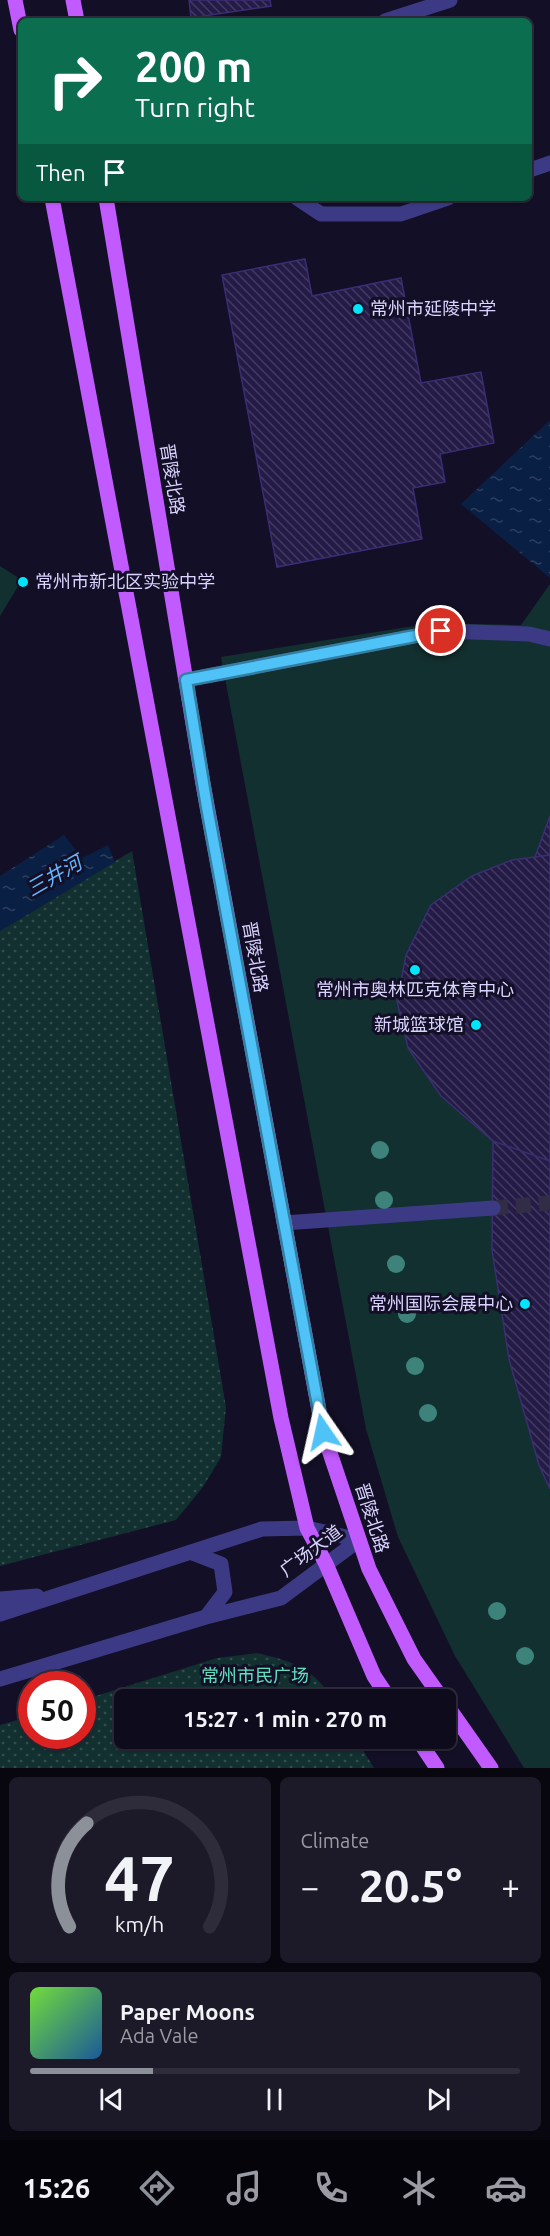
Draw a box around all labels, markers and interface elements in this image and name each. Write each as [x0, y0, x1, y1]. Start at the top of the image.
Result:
icon: right [36, 42, 114, 120]
text: 200 m [135, 43, 252, 90]
text: Turn right [135, 92, 255, 122]
icon: arrive [98, 156, 131, 189]
text: Then [36, 160, 86, 185]
place label: 常州市延陵中学 [370, 298, 496, 318]
marker: 常州市延陵中学 [351, 302, 365, 316]
street label: 晋陵北路 [157, 442, 188, 516]
place label: 常州市新北区实验中学 [35, 571, 215, 591]
marker: 常州市新北区实验中学 [16, 575, 30, 589]
pin [415, 605, 466, 656]
icon: arrive [424, 614, 457, 647]
water label: 三井河 [22, 849, 89, 901]
street label: 晋陵北路 [240, 920, 272, 994]
marker: 常州市奥林匹克体育中心 [408, 963, 422, 977]
place label: 常州市奥林匹克体育中心 [316, 979, 514, 999]
place label: 新城篮球馆 [374, 1014, 464, 1034]
marker: 新城篮球馆 [469, 1018, 483, 1032]
place label: 常州国际会展中心 [369, 1293, 513, 1313]
marker: 常州国际会展中心 [518, 1297, 532, 1311]
position arrow [291, 1400, 355, 1464]
street label: 晋陵北路 [352, 1480, 394, 1555]
street label: 广场大道 [276, 1521, 345, 1580]
park label: 常州市民广场 [201, 1665, 309, 1685]
speed limit sign: 50 [18, 1671, 96, 1749]
text: 15:27 · 1 min · 270 m [183, 1706, 387, 1731]
text: Climate [301, 1829, 369, 1852]
text: 47 [105, 1843, 175, 1913]
text: 20.5° [359, 1860, 462, 1911]
text: − [301, 1868, 319, 1905]
text: + [501, 1868, 520, 1905]
text: km/h [115, 1912, 164, 1936]
text: Paper Moons [120, 1999, 255, 2024]
text: Ada Vale [120, 2024, 198, 2047]
icon: previous [95, 2083, 128, 2116]
icon: pause [258, 2083, 291, 2116]
icon: next [422, 2083, 455, 2116]
icon: directions [136, 2167, 178, 2209]
icon: music [223, 2167, 265, 2209]
icon: phone [310, 2167, 352, 2209]
icon: climate [398, 2167, 440, 2209]
icon: car [485, 2167, 527, 2209]
text: 15:26 [23, 2173, 90, 2203]

